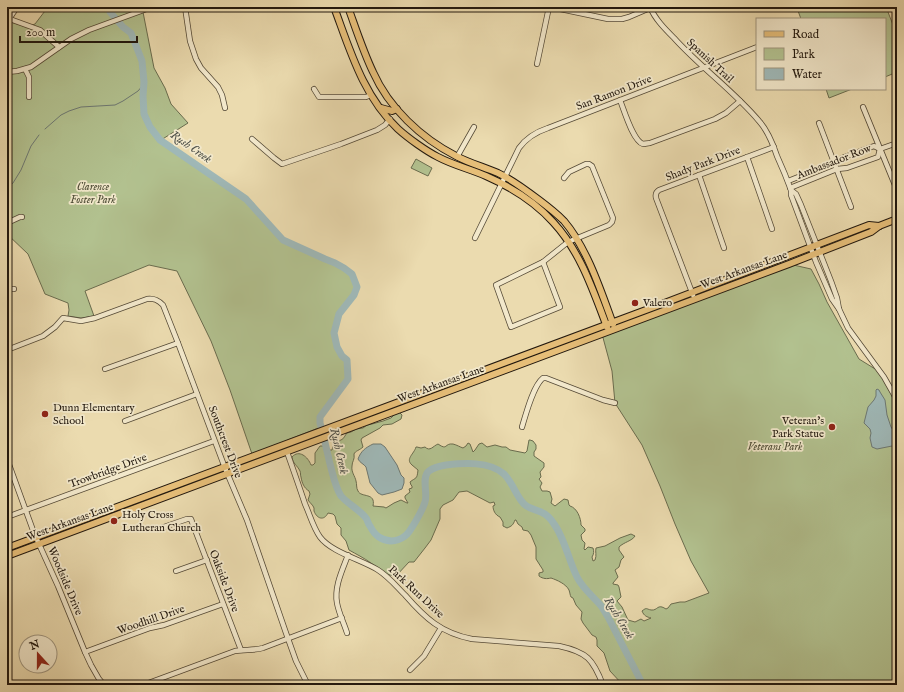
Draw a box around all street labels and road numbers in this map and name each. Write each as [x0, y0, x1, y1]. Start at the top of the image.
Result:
street label: Spanish Trail [684, 36, 736, 86]
street label: San Ramon Drive [574, 72, 654, 114]
street label: Ambassador Row [794, 141, 874, 183]
street label: Shady Park Drive [664, 143, 742, 185]
street label: West Arkansas Lane [699, 248, 789, 292]
street label: West Arkansas Lane [396, 362, 486, 406]
street label: Southcrest Drive [205, 404, 245, 480]
street label: Trowbridge Drive [67, 450, 149, 492]
street label: West Arkansas Lane [25, 500, 115, 544]
street label: Woodside Drive [44, 545, 86, 617]
street label: Oakside Drive [206, 548, 242, 614]
street label: Park Run Drive [385, 563, 447, 621]
street label: Woodhill Drive [115, 602, 187, 638]

